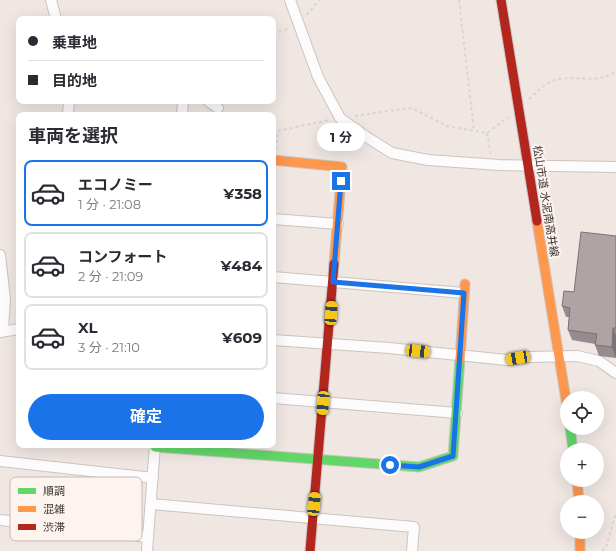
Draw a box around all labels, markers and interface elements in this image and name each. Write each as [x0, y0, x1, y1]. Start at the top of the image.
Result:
text: 乗車地 [52, 33, 97, 52]
text: 目的地 [52, 71, 97, 90]
callout: 1 分 [317, 123, 365, 151]
text: 車両を選択 [28, 125, 118, 147]
text: 1 分 [330, 129, 352, 145]
street label: 松山市道 水泥南高井線 [530, 144, 562, 258]
route end [332, 172, 350, 190]
icon: car [30, 175, 66, 211]
text: エコノミー [78, 175, 153, 194]
text: ¥358 [223, 184, 262, 203]
text: 1 分 · 21:08 [78, 196, 141, 212]
icon: car [30, 247, 66, 283]
text: コンフォート [78, 247, 168, 266]
text: ¥484 [220, 256, 262, 275]
text: 2 分 · 21:09 [78, 268, 143, 284]
car [324, 301, 338, 325]
text: XL [78, 318, 97, 337]
icon: car [30, 319, 66, 355]
text: ¥609 [222, 328, 262, 347]
text: 3 分 · 21:10 [78, 339, 140, 355]
car [405, 344, 431, 358]
car [505, 350, 531, 366]
car [316, 391, 330, 415]
map controls [560, 391, 604, 539]
button: locate [560, 391, 604, 435]
button: 確定 [28, 394, 264, 440]
button: + [560, 443, 604, 487]
route start [381, 456, 399, 474]
legend [10, 477, 142, 541]
text: 順調 [43, 484, 65, 498]
car [307, 491, 321, 517]
button: − [560, 495, 604, 539]
text: 混雑 [43, 502, 65, 516]
text: 渋滞 [43, 520, 65, 534]

